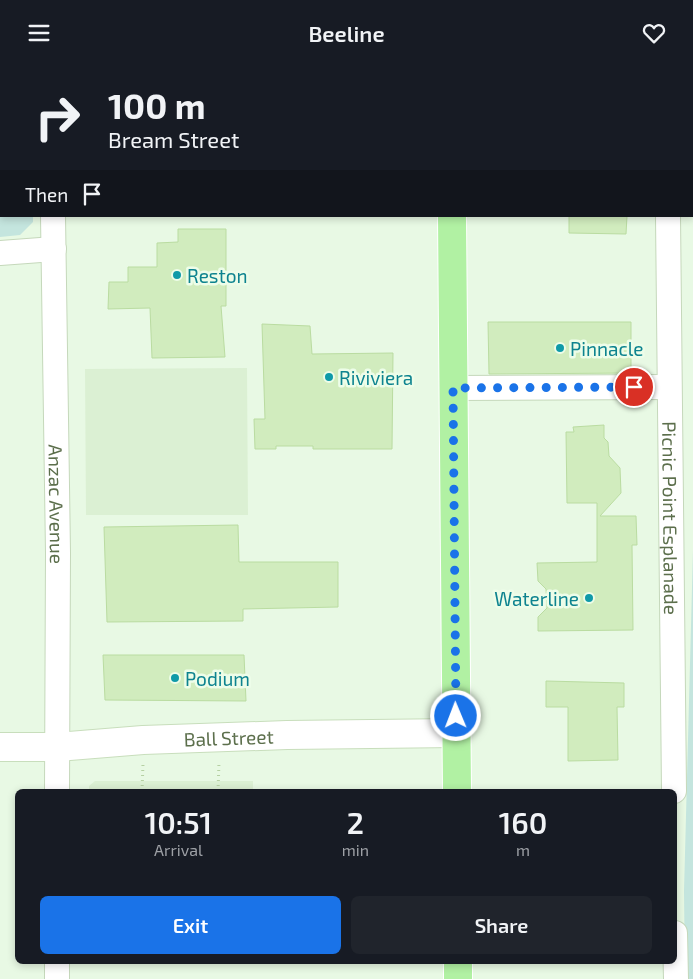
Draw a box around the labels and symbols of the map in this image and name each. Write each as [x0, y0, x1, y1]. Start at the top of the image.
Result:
place label: Reston [187, 264, 248, 287]
marker: Reston [171, 269, 183, 281]
place label: Pinnacle [570, 337, 644, 360]
marker: Pinnacle [554, 342, 566, 354]
place label: Riviviera [339, 366, 413, 389]
pin [613, 366, 655, 408]
marker: Riviviera [323, 371, 335, 383]
street label: Picnic Point Esplanade [659, 421, 684, 615]
street label: Anzac Avenue [45, 444, 70, 564]
place label: Waterline [494, 587, 579, 610]
marker: Waterline [583, 592, 595, 604]
place label: Podium [185, 667, 250, 690]
marker: Podium [169, 672, 181, 684]
position arrow [429, 689, 481, 741]
street label: Ball Street [183, 724, 274, 750]

